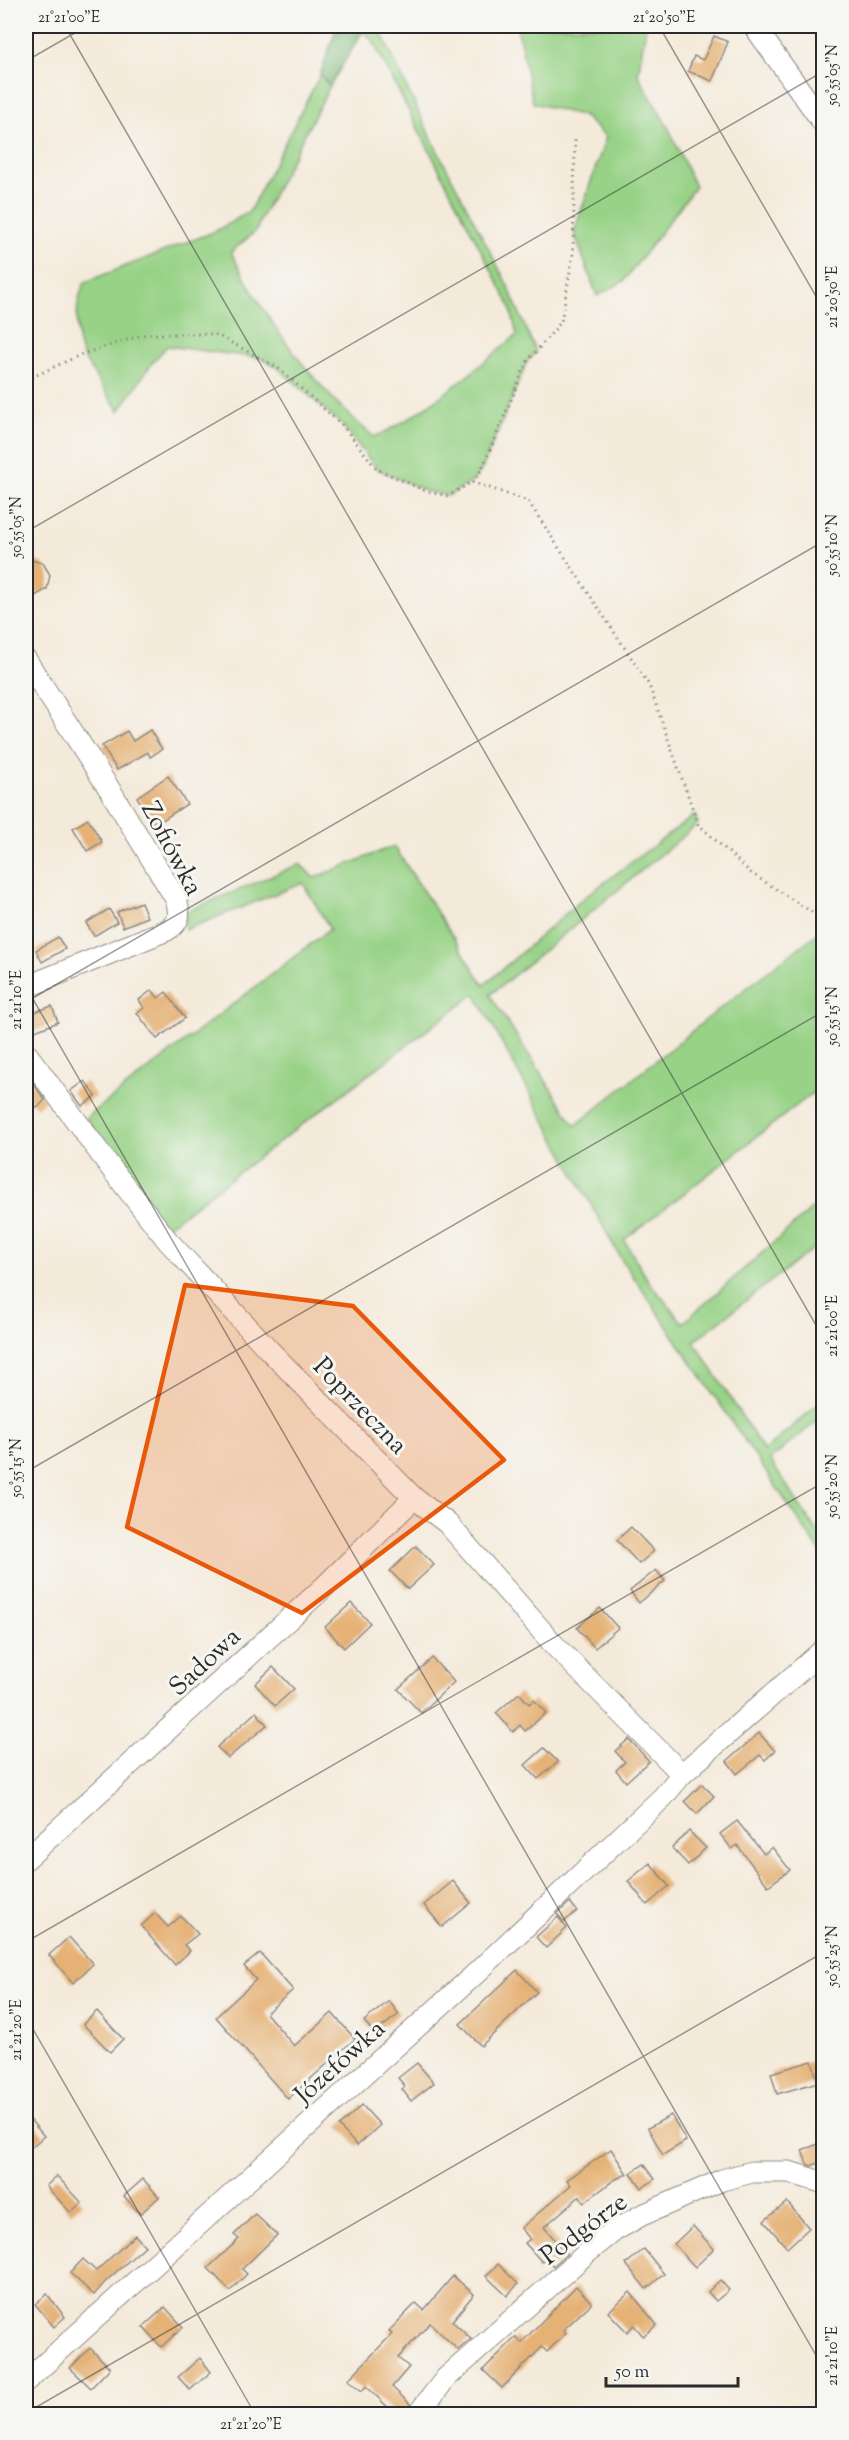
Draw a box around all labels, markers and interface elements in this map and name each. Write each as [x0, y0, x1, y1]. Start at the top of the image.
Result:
text: 21°21'00"E [38, 8, 100, 29]
text: 21°20'50"E [633, 8, 695, 29]
text: 50°55'05"N [823, 44, 844, 107]
text: 21°20'50"E [823, 266, 844, 328]
text: 50°55'05"N [7, 496, 28, 559]
text: 50°55'10"N [823, 514, 844, 577]
street label: Zofiówka [131, 795, 211, 903]
text: 21°21'10"E [7, 970, 28, 1030]
text: 50°55'15"N [823, 986, 844, 1047]
text: 21°21'00"E [823, 1295, 844, 1357]
street label: Poprzeczna [303, 1350, 415, 1464]
text: 50°55'15"N [7, 1438, 28, 1499]
text: 50°55'20"N [823, 1454, 844, 1519]
street label: Sadowa [161, 1620, 250, 1706]
text: 50°55'25"N [823, 1925, 844, 1988]
text: 21°21'20"E [7, 1999, 28, 2061]
street label: Józefówka [286, 2012, 394, 2115]
street label: Podgórze [533, 2185, 636, 2275]
text: 21°21'10"E [823, 2326, 844, 2386]
scale bar [606, 2350, 738, 2388]
text: 50 m [614, 2360, 650, 2386]
text: 21°21'20"E [220, 2415, 282, 2436]

